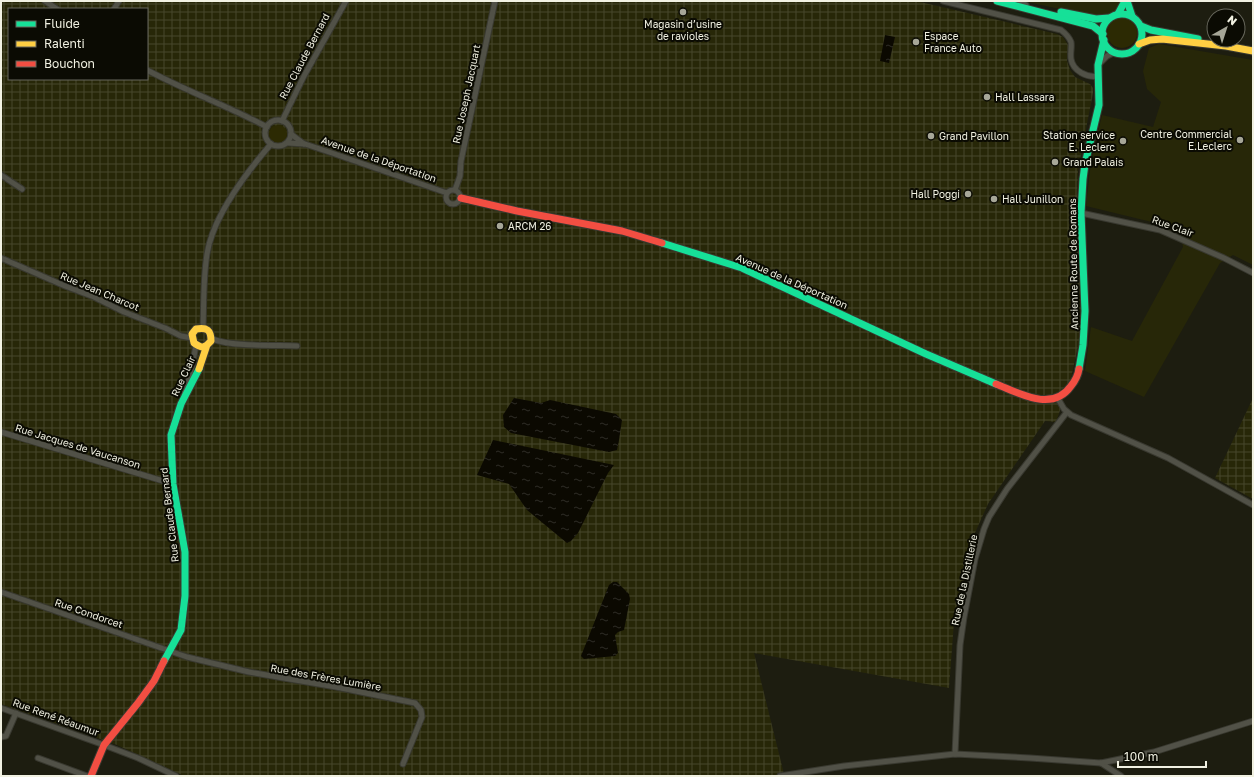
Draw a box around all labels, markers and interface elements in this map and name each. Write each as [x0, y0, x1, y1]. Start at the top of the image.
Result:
marker: Magasin d’usine de ravioles [678, 7, 688, 17]
legend [8, 8, 148, 80]
north arrow [1206, 8, 1246, 48]
street label: Rue Claude Bernard [276, 11, 332, 101]
text: N [1225, 12, 1240, 28]
text: Fluide [44, 16, 80, 31]
place label: Magasin d’usine de ravioles [644, 18, 722, 42]
place label: Espace France Auto [924, 30, 982, 54]
text: Ralenti [44, 36, 85, 51]
marker: Espace France Auto [911, 37, 921, 47]
street label: Rue Joseph Jacquart [450, 43, 482, 145]
text: Bouchon [44, 56, 95, 71]
place label: Hall Lassara [995, 91, 1054, 103]
marker: Hall Lassara [982, 92, 992, 102]
place label: Centre Commercial E.Leclerc [1140, 128, 1233, 152]
place label: Station service E. Leclerc [1043, 129, 1116, 153]
place label: Grand Pavillon [939, 130, 1009, 142]
marker: Grand Pavillon [926, 131, 936, 141]
street label: Avenue de la Déportation [320, 134, 438, 184]
marker: Centre Commercial E.Leclerc [1235, 135, 1245, 145]
marker: Station service E. Leclerc [1118, 136, 1128, 146]
place label: Grand Palais [1063, 156, 1123, 168]
marker: Grand Palais [1050, 157, 1060, 167]
place label: Hall Poggi [910, 188, 960, 200]
marker: Hall Poggi [963, 189, 973, 199]
place label: Hall Junillon [1002, 193, 1063, 205]
marker: Hall Junillon [989, 194, 999, 204]
street label: Ancienne Route de Romans [1066, 198, 1080, 330]
street label: Rue Clair [1151, 213, 1195, 239]
place label: ARCM 26 [508, 220, 551, 232]
marker: ARCM 26 [495, 221, 505, 231]
street label: Avenue de la Déportation [734, 251, 850, 311]
street label: Rue Jean Charcot [59, 269, 141, 313]
street label: Rue Clair [168, 354, 198, 398]
street label: Rue Jacques de Vaucanson [14, 421, 142, 471]
street label: Rue Claude Bernard [157, 467, 181, 563]
street label: Rue de la Distillerie [948, 533, 980, 627]
street label: Rue Condorcet [53, 596, 125, 630]
street label: Rue des Frères Lumière [270, 661, 382, 693]
street label: Rue René Réaumur [11, 696, 101, 738]
scale bar [1118, 743, 1206, 769]
text: 100 m [1124, 749, 1158, 764]

